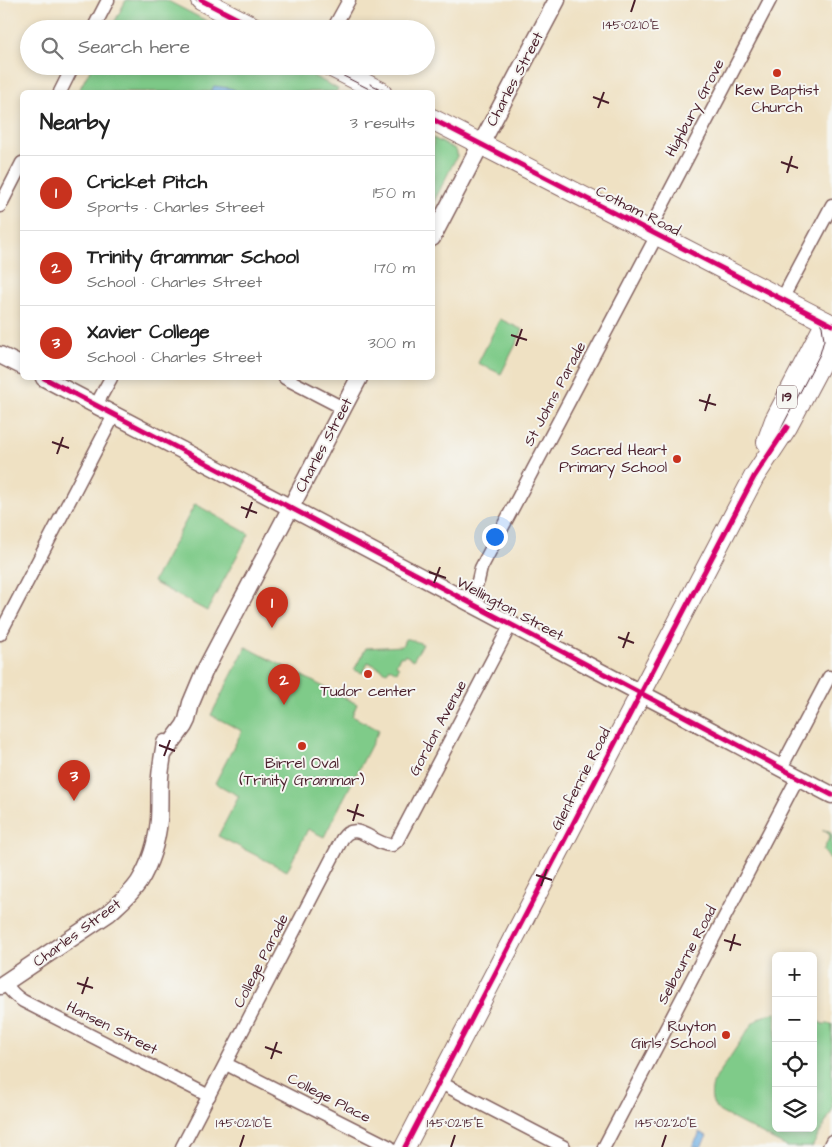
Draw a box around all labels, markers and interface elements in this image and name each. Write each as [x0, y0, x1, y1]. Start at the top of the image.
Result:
text: 145°02'10"E [603, 17, 659, 34]
search box [20, 20, 435, 75]
street label: Charles Street [481, 28, 549, 130]
icon: search [38, 34, 66, 62]
text: Search here [78, 34, 190, 61]
street label: Highbury Grove [660, 55, 731, 161]
marker: Kew Baptist Church [771, 67, 783, 79]
place label: Kew Baptist Church [735, 80, 819, 118]
text: Nearby [40, 108, 110, 137]
text: 3 results [350, 112, 415, 134]
text: Cricket Pitch [87, 169, 207, 196]
street label: Cotham Road [592, 181, 684, 241]
text: 1 [55, 182, 57, 204]
text: 150 m [373, 182, 415, 204]
text: Sports · Charles Street [87, 196, 265, 218]
text: Trinity Grammar School [87, 244, 299, 271]
text: 2 [51, 257, 61, 279]
text: 170 m [374, 257, 415, 279]
text: School · Charles Street [87, 271, 262, 293]
text: Xavier College [87, 319, 210, 346]
text: 3 [52, 332, 60, 354]
text: 300 m [368, 332, 415, 354]
street label: St Johns Parade [519, 338, 591, 450]
text: School · Charles Street [87, 346, 262, 368]
road number: 19 [777, 386, 797, 408]
street label: Charles Street [290, 394, 358, 496]
place label: Sacred Heart Primary School [559, 440, 667, 479]
marker: Sacred Heart Primary School [671, 453, 683, 465]
your location [482, 524, 508, 550]
street label: Wellington Street [452, 572, 567, 647]
pin: 1 [256, 587, 288, 628]
pin: 2 [268, 664, 300, 705]
marker: Tudor center [362, 668, 374, 680]
street label: Gordon Avenue [404, 677, 472, 779]
place label: Tudor center [321, 681, 415, 702]
street label: Glenferrie Road [546, 724, 616, 834]
marker: Birrel Oval (Trinity Grammar) [296, 740, 308, 752]
place label: Birrel Oval (Trinity Grammar) [239, 753, 365, 792]
pin: 3 [58, 760, 90, 801]
street label: Charles Street [29, 894, 125, 972]
street label: Selbourne Road [652, 902, 722, 1008]
street label: College Parade [228, 910, 295, 1012]
map controls [772, 952, 817, 1132]
button: + [772, 952, 817, 997]
street label: Hansen Street [63, 996, 161, 1060]
button: − [772, 997, 817, 1042]
place label: Ruyton Girls' School [631, 1016, 716, 1054]
marker: Ruyton Girls' School [720, 1029, 732, 1041]
button: locate [772, 1042, 817, 1087]
street label: College Place [283, 1068, 374, 1129]
button: layers [772, 1087, 817, 1132]
text: 145°02'10"E [216, 1115, 272, 1132]
text: 145°02'15"E [426, 1115, 484, 1132]
text: 145°02'20"E [635, 1115, 697, 1132]

